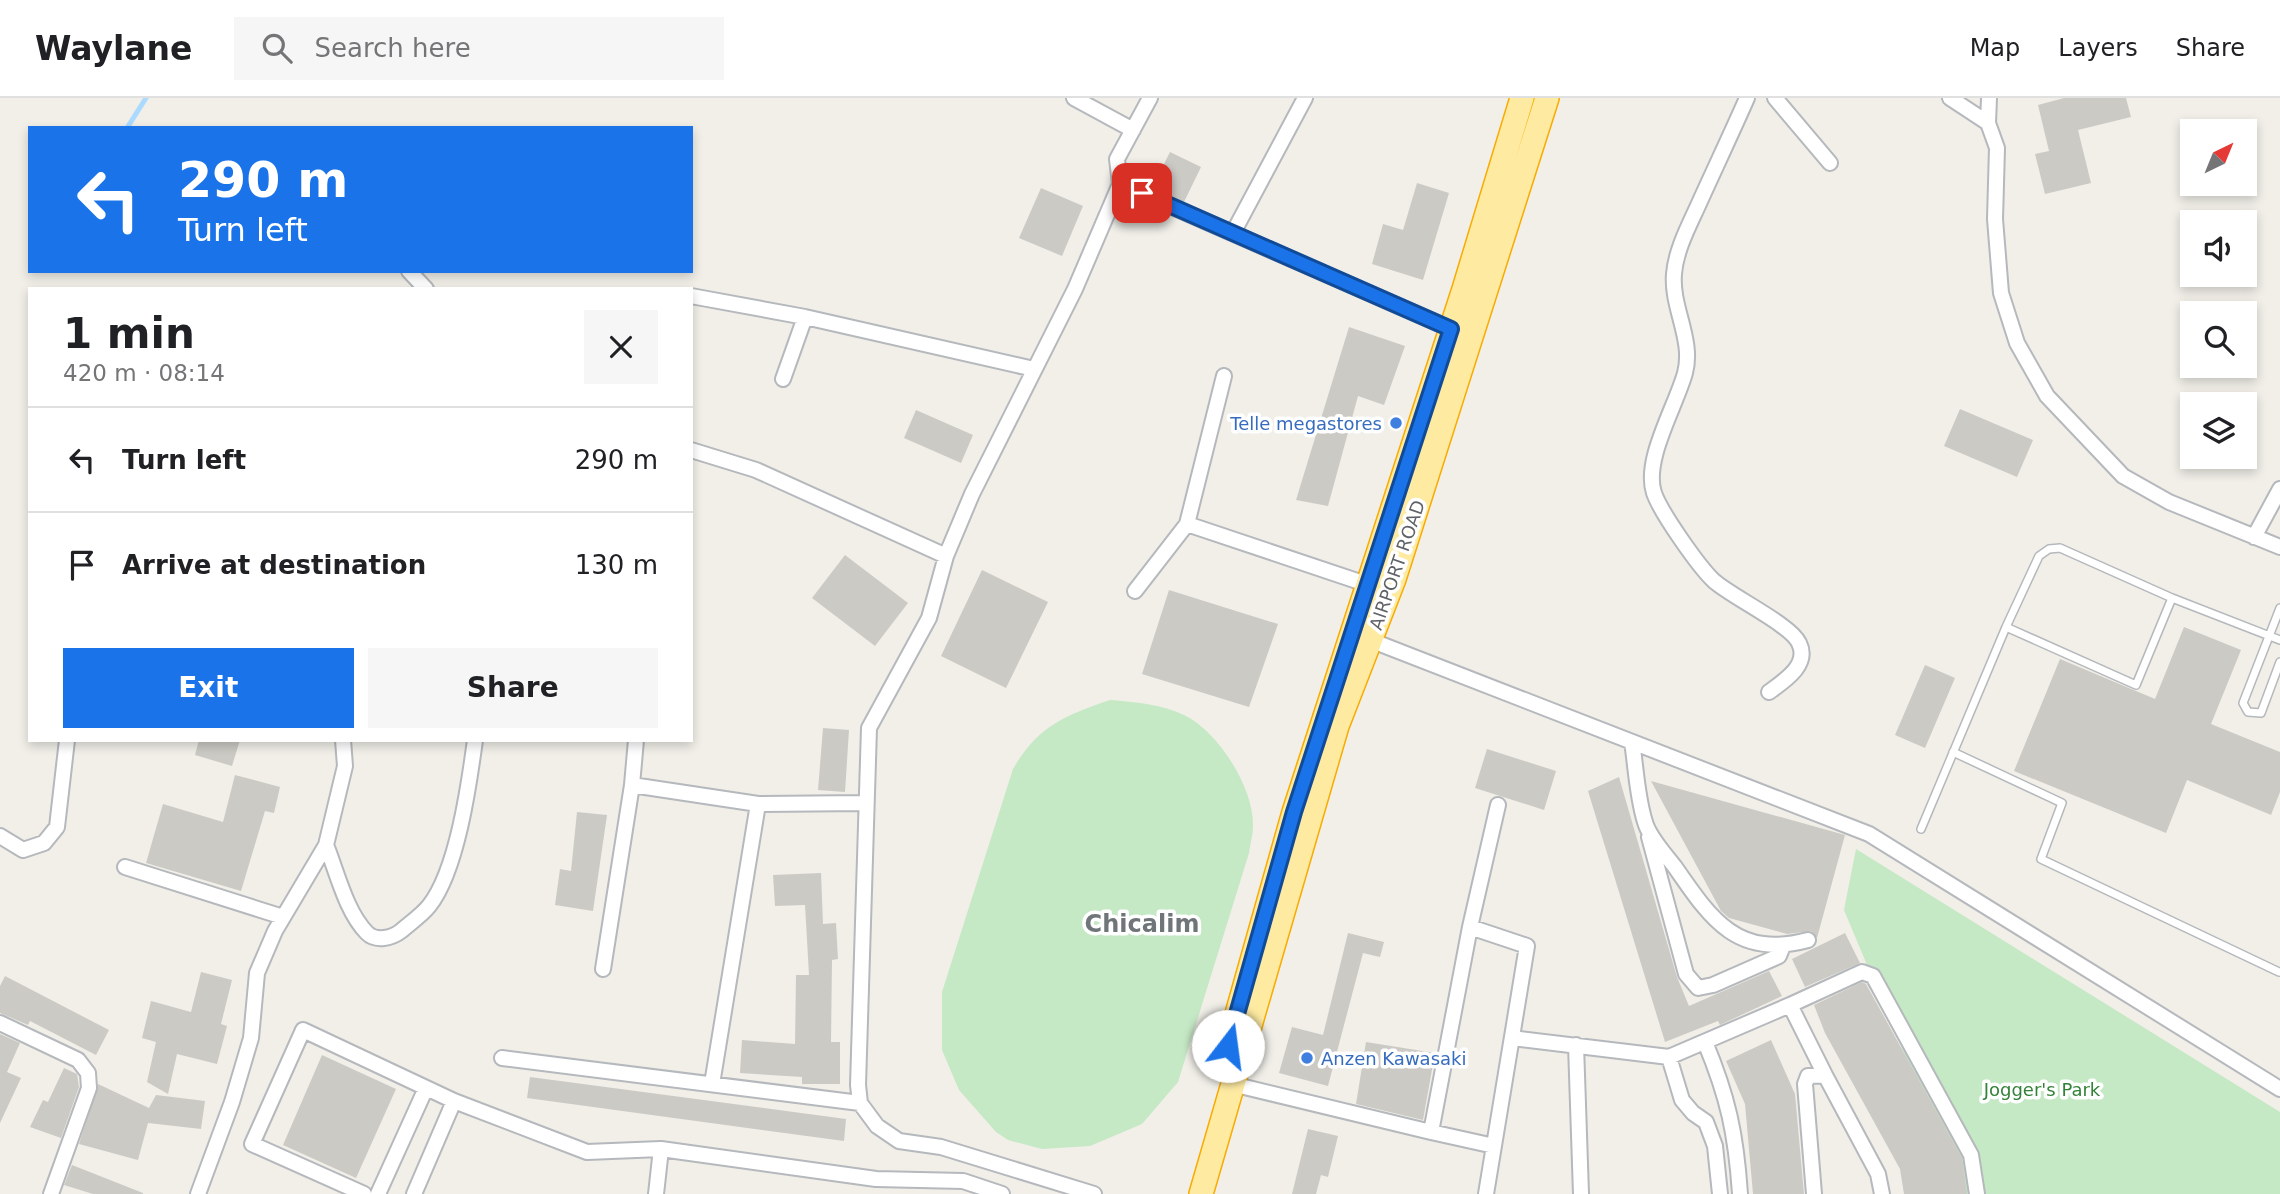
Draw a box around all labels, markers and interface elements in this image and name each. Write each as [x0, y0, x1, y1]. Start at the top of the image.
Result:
search box [234, 17, 724, 80]
text: Waylane [35, 29, 192, 68]
icon: search [258, 29, 296, 67]
text: Search here [314, 33, 471, 63]
text: Map [1970, 34, 2020, 62]
text: Layers [2058, 34, 2138, 62]
text: Share [2176, 34, 2245, 62]
north arrow [2180, 119, 2258, 196]
map controls [2180, 119, 2257, 469]
text: 290 m [178, 152, 348, 209]
icon: left [63, 154, 154, 245]
pin [1112, 163, 1172, 223]
icon: arrive [1123, 174, 1161, 212]
button: sound [2180, 210, 2257, 287]
text: Turn left [178, 211, 308, 249]
button: search [2180, 301, 2257, 378]
text: 1 min [63, 309, 195, 358]
button: close [584, 310, 658, 384]
text: 420 m · 08:14 [63, 360, 225, 386]
button: layers [2180, 392, 2257, 469]
place label: Telle megastores [1229, 413, 1382, 434]
marker: Telle megastores [1388, 415, 1404, 431]
icon: left [63, 441, 101, 479]
text: Turn left [122, 445, 246, 475]
text: 290 m [575, 445, 658, 475]
street label: AIRPORT ROAD [1365, 497, 1429, 633]
icon: arrive [63, 546, 101, 584]
text: Arrive at destination [122, 550, 426, 580]
text: 130 m [575, 550, 658, 580]
button: Exit [63, 648, 354, 728]
button: Share [368, 648, 658, 728]
district label: Chicalim [1085, 910, 1199, 938]
position arrow [1191, 1009, 1265, 1083]
place label: Anzen Kawasaki [1321, 1048, 1466, 1069]
marker: Anzen Kawasaki [1299, 1050, 1315, 1066]
park label: Jogger's Park [1983, 1079, 2101, 1100]

